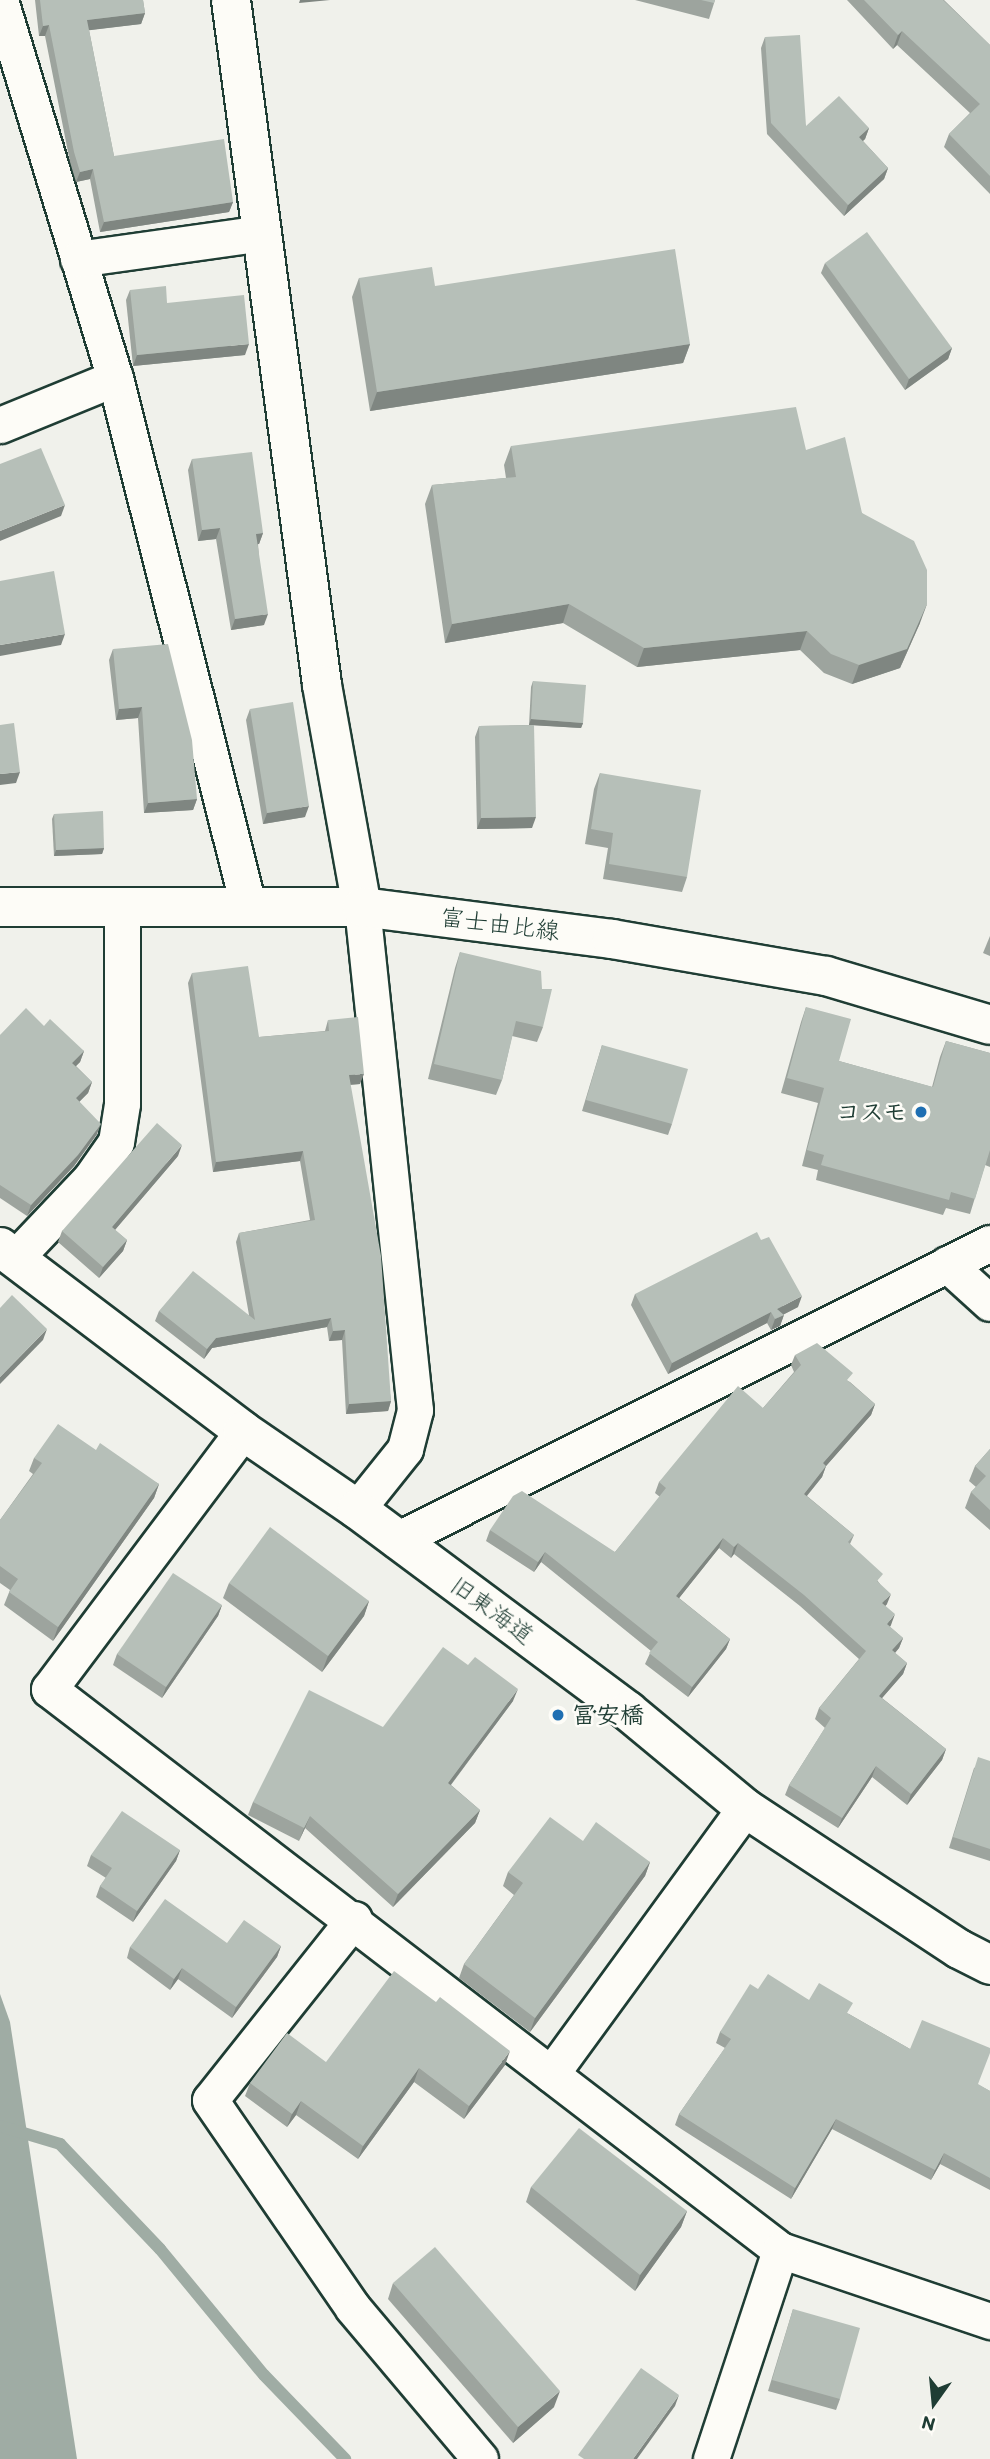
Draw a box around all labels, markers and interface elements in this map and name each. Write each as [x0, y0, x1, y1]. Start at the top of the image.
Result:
street label: 富士由比線 [439, 902, 561, 946]
place label: コスモ [835, 1098, 907, 1126]
marker: コスモ [913, 1104, 929, 1120]
street label: 旧東海道 [445, 1570, 539, 1650]
place label: 冨安橋 [572, 1701, 644, 1729]
marker: 冨安橋 [550, 1707, 566, 1723]
north arrow [899, 2368, 969, 2438]
text: N [919, 2411, 938, 2437]

